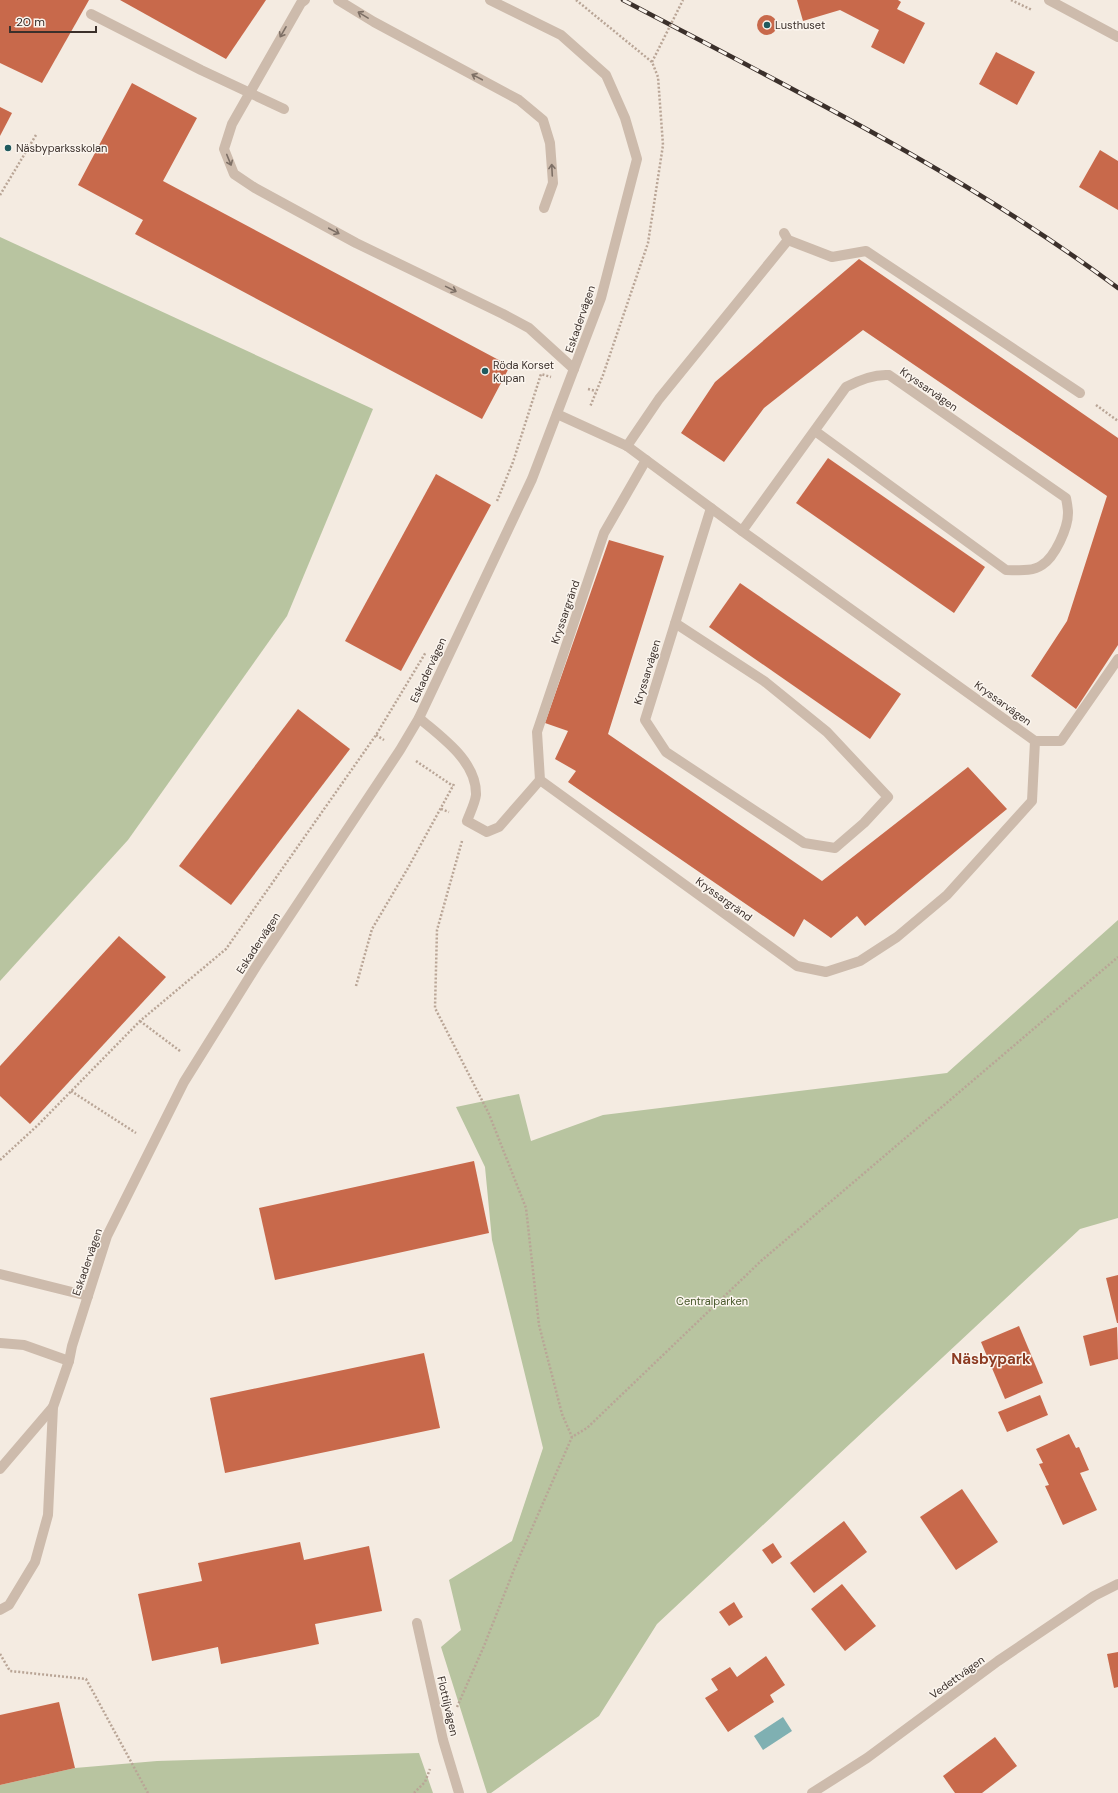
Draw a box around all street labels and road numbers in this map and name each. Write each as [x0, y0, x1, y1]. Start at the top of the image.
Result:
street label: Eskadervägen [562, 283, 598, 355]
street label: Kryssarvägen [897, 364, 961, 414]
street label: Kryssargränd [548, 578, 583, 646]
street label: Eskadervägen [407, 635, 449, 705]
street label: Kryssarvägen [630, 638, 664, 706]
street label: Kryssarvägen [972, 678, 1034, 728]
street label: Kryssargränd [693, 874, 755, 924]
street label: Eskadervägen [233, 910, 283, 976]
street label: Eskadervägen [69, 1226, 105, 1298]
street label: Vedettvägen [927, 1652, 987, 1702]
street label: Flottiljvägen [434, 1675, 462, 1737]

